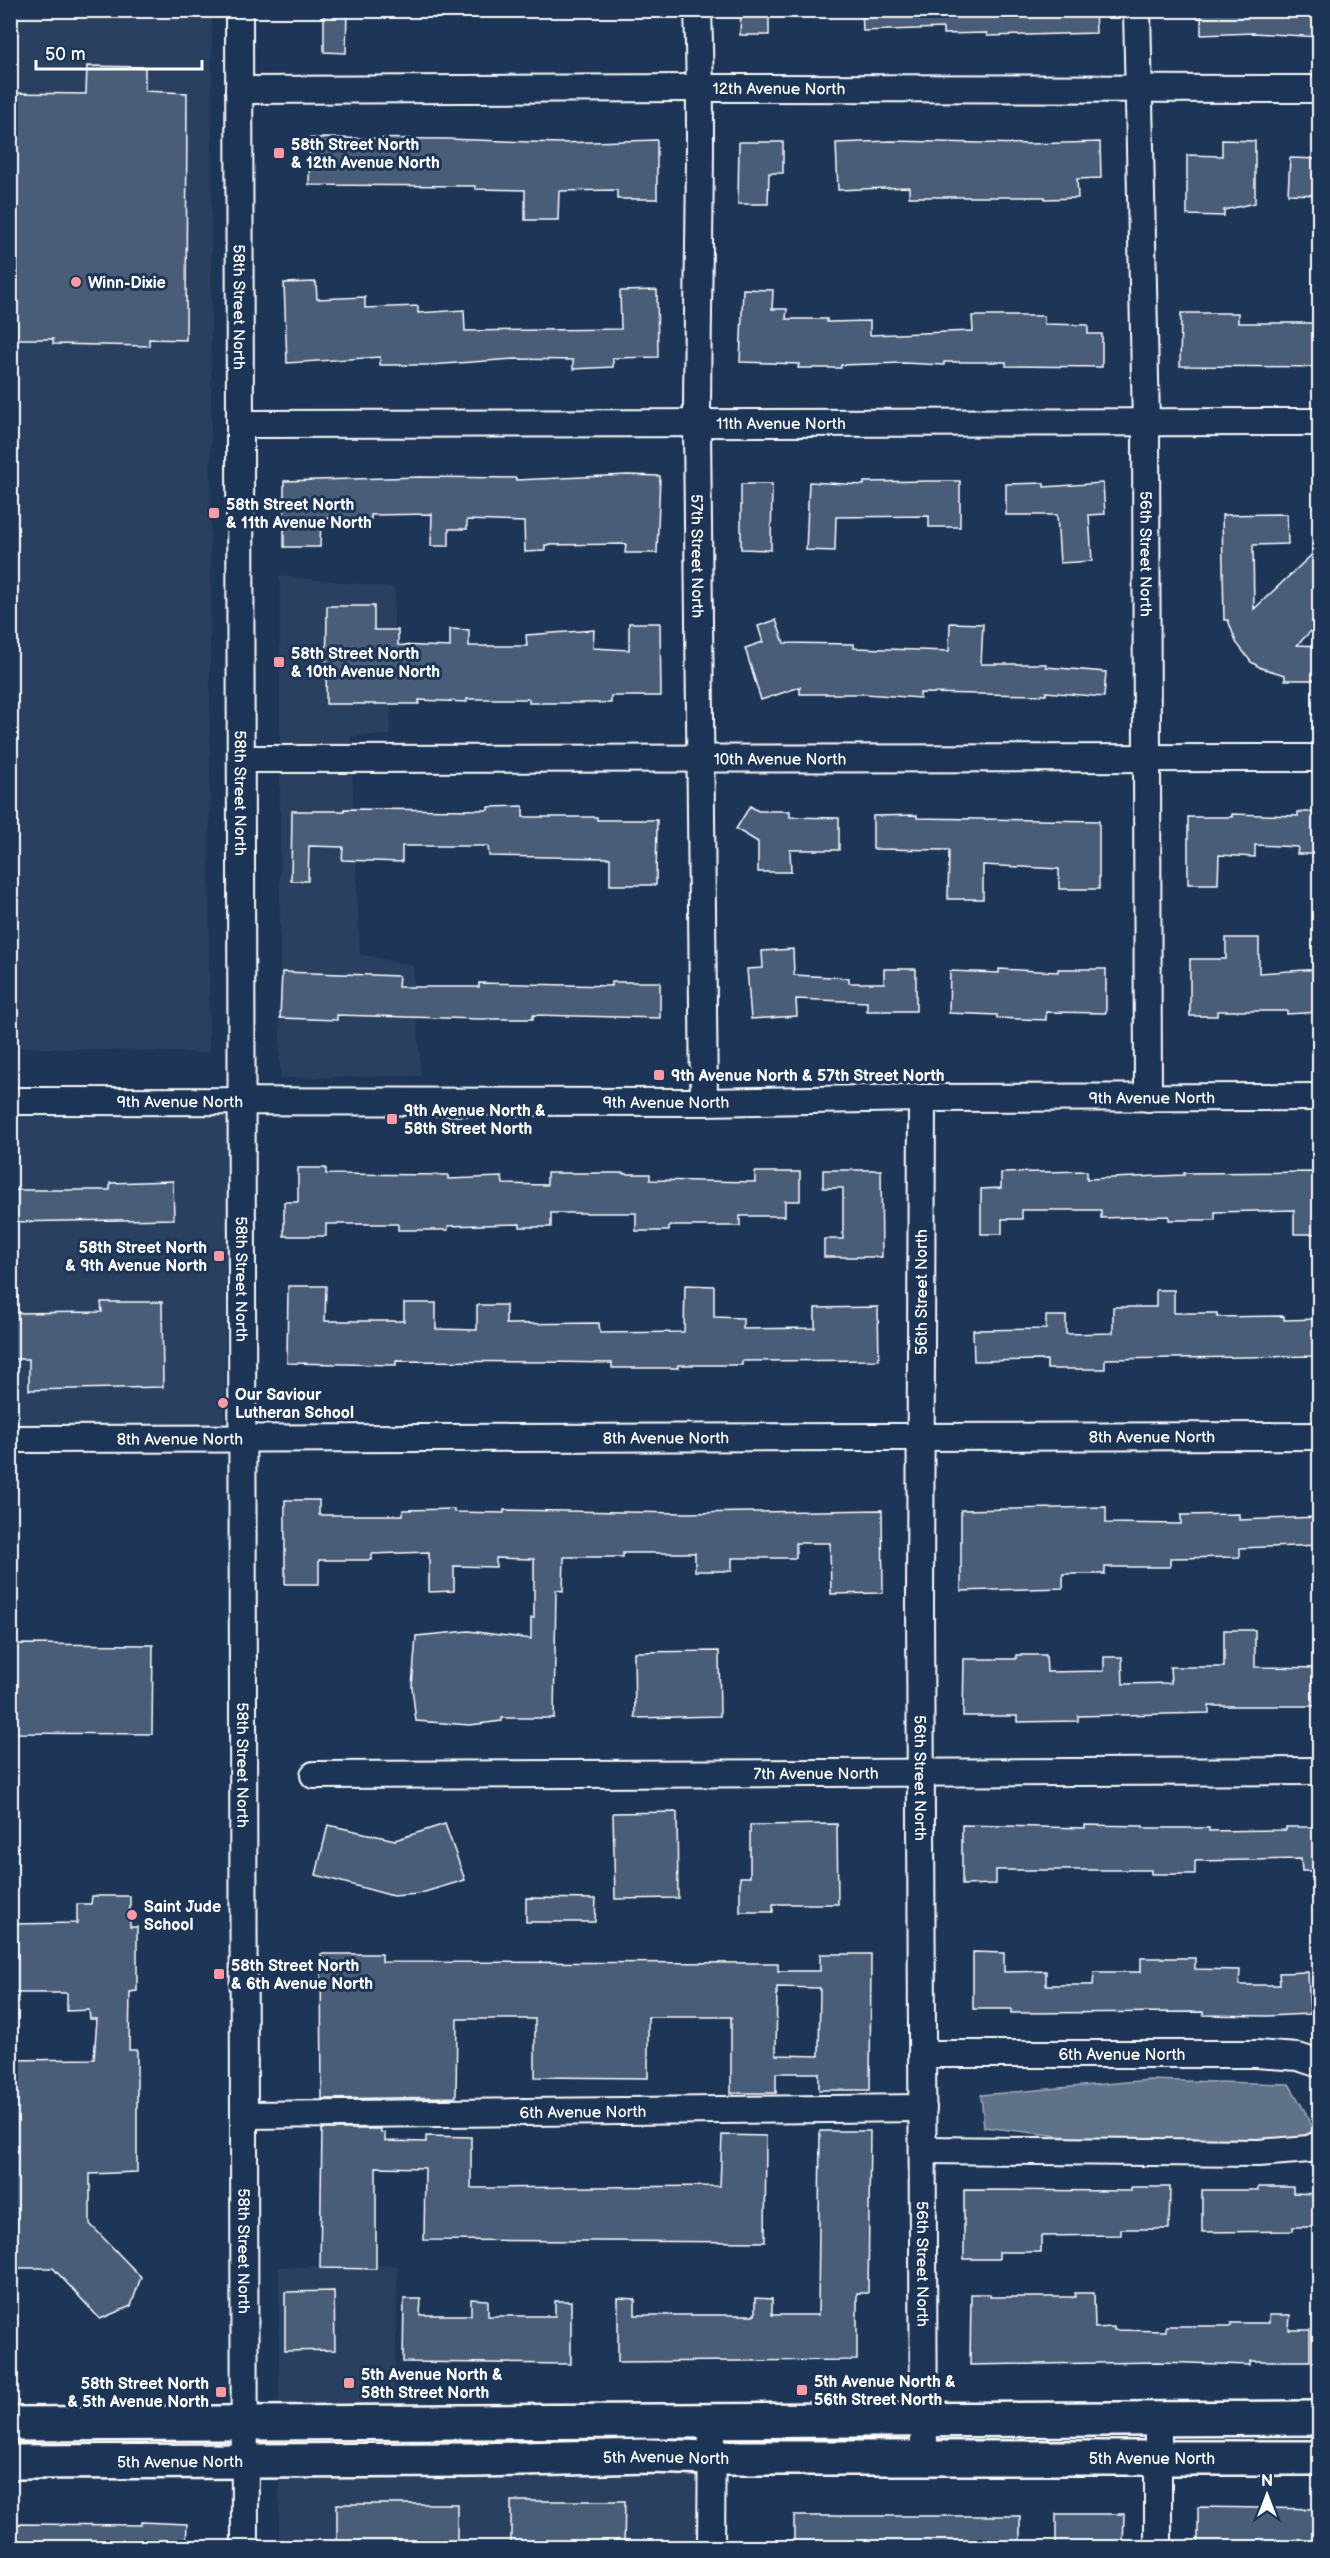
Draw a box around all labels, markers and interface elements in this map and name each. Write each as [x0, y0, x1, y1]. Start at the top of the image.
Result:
scale bar [36, 33, 202, 71]
text: 50 m [45, 44, 86, 65]
street label: 12th Avenue North [713, 80, 846, 99]
place label: 58th Street North & 12th Avenue North [291, 136, 440, 173]
marker: 58th Street North & 12th Avenue North [272, 146, 286, 160]
street label: 58th Street North [229, 244, 248, 370]
place label: Winn-Dixie [88, 274, 166, 293]
marker: Winn-Dixie [69, 275, 83, 289]
street label: 11th Avenue North [716, 415, 846, 434]
street label: 56th Street North [1135, 491, 1155, 617]
street label: 57th Street North [686, 494, 706, 618]
place label: 58th Street North & 11th Avenue North [226, 496, 372, 533]
marker: 58th Street North & 11th Avenue North [207, 506, 221, 520]
place label: 58th Street North & 10th Avenue North [291, 645, 440, 682]
marker: 58th Street North & 10th Avenue North [272, 655, 286, 669]
street label: 58th Street North [230, 730, 249, 856]
street label: 10th Avenue North [714, 750, 847, 770]
place label: 9th Avenue North & 57th Street North [671, 1067, 944, 1086]
marker: 9th Avenue North & 57th Street North [652, 1068, 666, 1082]
street label: 9th Avenue North [1089, 1089, 1215, 1109]
street label: 9th Avenue North [117, 1093, 243, 1112]
street label: 9th Avenue North [603, 1094, 730, 1113]
place label: 9th Avenue North & 58th Street North [404, 1102, 546, 1139]
marker: 9th Avenue North & 58th Street North [385, 1112, 399, 1126]
street label: 58th Street North [231, 1216, 250, 1342]
street label: 56th Street North [913, 1229, 932, 1355]
place label: 58th Street North & 9th Avenue North [65, 1239, 207, 1276]
marker: 58th Street North & 9th Avenue North [212, 1249, 226, 1263]
place label: Our Saviour Lutheran School [235, 1386, 354, 1423]
marker: Our Saviour Lutheran School [216, 1396, 230, 1410]
street label: 8th Avenue North [1089, 1428, 1215, 1448]
street label: 8th Avenue North [603, 1429, 729, 1449]
street label: 8th Avenue North [117, 1430, 243, 1450]
street label: 58th Street North [232, 1702, 251, 1828]
street label: 56th Street North [910, 1715, 929, 1841]
street label: 7th Avenue North [753, 1765, 879, 1784]
place label: Saint Jude School [144, 1898, 221, 1935]
marker: Saint Jude School [125, 1908, 139, 1922]
place label: 58th Street North & 6th Avenue North [231, 1957, 373, 1994]
marker: 58th Street North & 6th Avenue North [212, 1967, 226, 1981]
street label: 6th Avenue North [1059, 2046, 1186, 2065]
street label: 6th Avenue North [519, 2103, 647, 2123]
street label: 58th Street North [233, 2188, 252, 2314]
street label: 56th Street North [912, 2201, 931, 2327]
place label: 5th Avenue North & 58th Street North [361, 2366, 503, 2403]
place label: 5th Avenue North & 56th Street North [814, 2373, 956, 2410]
place label: 58th Street North & 5th Avenue North [67, 2375, 209, 2412]
marker: 5th Avenue North & 58th Street North [342, 2376, 356, 2390]
marker: 5th Avenue North & 56th Street North [795, 2383, 809, 2397]
marker: 58th Street North & 5th Avenue North [214, 2385, 228, 2399]
street label: 5th Avenue North [603, 2448, 729, 2469]
street label: 5th Avenue North [1089, 2450, 1215, 2469]
street label: 5th Avenue North [117, 2453, 243, 2473]
north arrow [1237, 2465, 1297, 2525]
text: N [1261, 2472, 1273, 2491]

